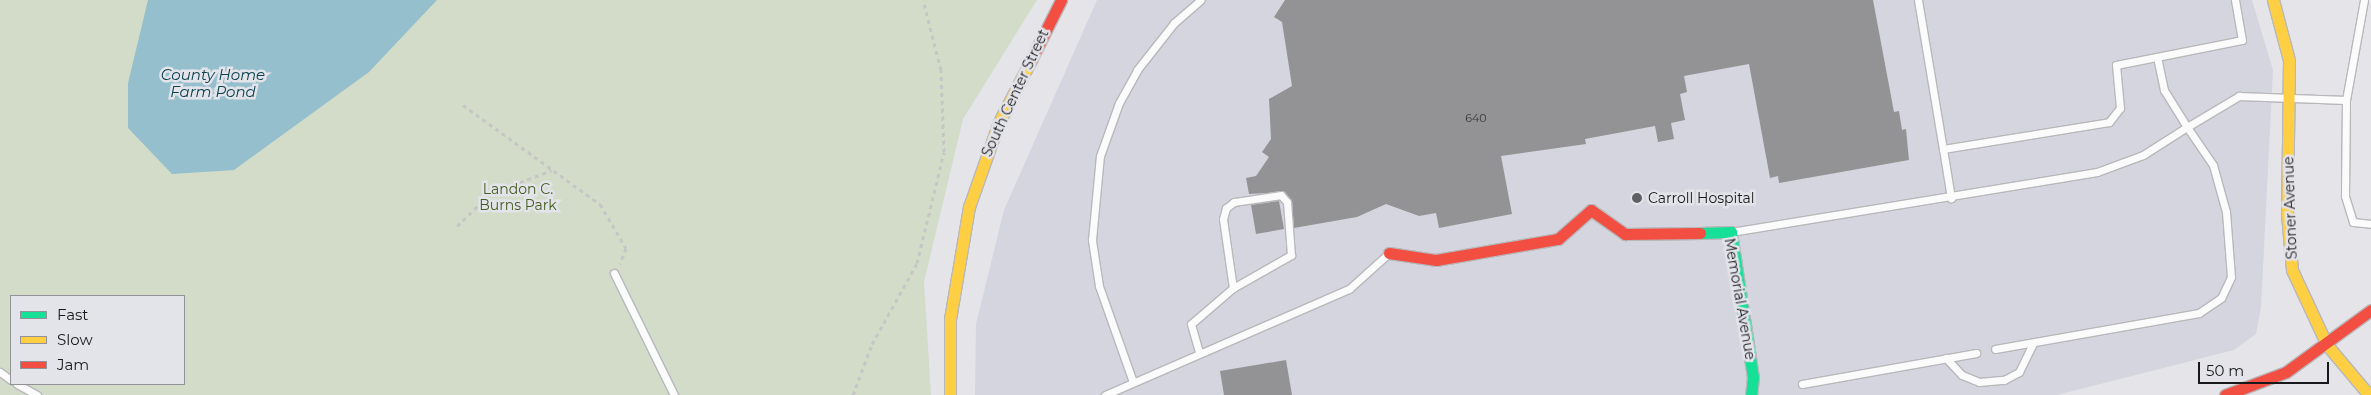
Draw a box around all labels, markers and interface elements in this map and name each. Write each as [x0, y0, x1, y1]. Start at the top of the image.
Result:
street label: South Center Street [978, 27, 1052, 159]
water label: County Home Farm Pond [161, 65, 265, 100]
house number: 640 [1465, 111, 1487, 125]
street label: Stoner Avenue [2280, 156, 2300, 260]
park label: Landon C. Burns Park [479, 181, 557, 213]
place label: Carroll Hospital [1648, 190, 1755, 206]
marker: Carroll Hospital [1630, 191, 1644, 205]
street label: Memorial Avenue [1721, 237, 1759, 361]
legend [10, 295, 185, 385]
text: Fast [57, 305, 88, 324]
text: Slow [57, 330, 93, 349]
scale bar [2201, 352, 2332, 384]
text: Jam [57, 355, 89, 374]
text: 50 m [2206, 361, 2244, 380]

